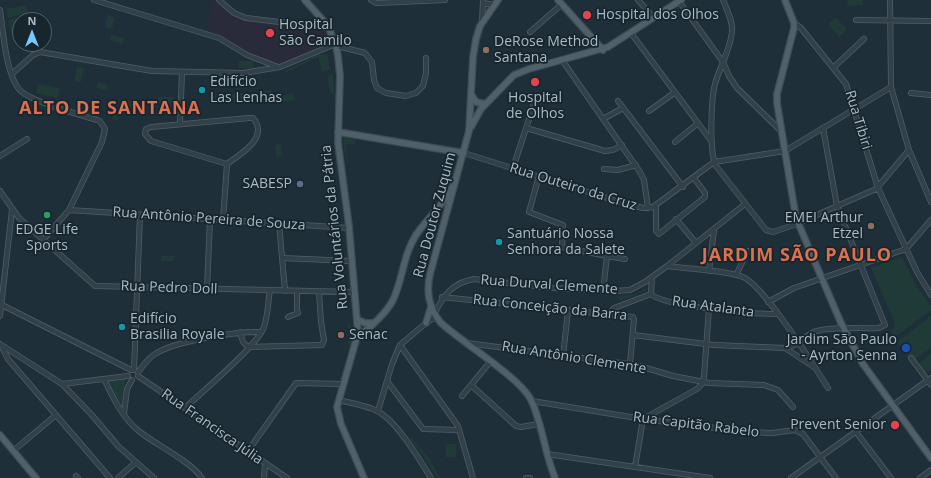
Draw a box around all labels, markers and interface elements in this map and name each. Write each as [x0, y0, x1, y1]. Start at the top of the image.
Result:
place label: Hospital dos Olhos [596, 7, 719, 23]
marker: Hospital dos Olhos [581, 9, 593, 21]
north arrow [12, 12, 52, 52]
text: N [28, 13, 36, 28]
place label: Hospital São Camilo [279, 17, 352, 50]
marker: Hospital São Camilo [264, 27, 276, 39]
place label: DeRose Method Santana [494, 34, 598, 66]
marker: DeRose Method Santana [481, 45, 491, 55]
place label: Edifício Las Lenhas [210, 74, 282, 106]
marker: Hospital de Olhos [529, 76, 541, 88]
marker: Edifício Las Lenhas [197, 85, 207, 95]
street label: Rua Tibiri [841, 88, 875, 152]
place label: Hospital de Olhos [506, 90, 564, 122]
district label: ALTO DE SANTANA [19, 98, 201, 120]
street label: Rua Voluntários da Pátria [318, 144, 352, 310]
street label: Rua Doutor Zuquim [410, 151, 460, 279]
street label: Rua Outeiro da Cruz [507, 160, 639, 214]
place label: SABESP [243, 176, 292, 192]
marker: SABESP [295, 179, 305, 189]
street label: Rua Antônio Pereira de Souza [112, 204, 306, 234]
marker: EDGE Life Sports [42, 210, 52, 220]
place label: EMEI Arthur Etzel [785, 210, 863, 242]
marker: EMEI Arthur Etzel [866, 221, 876, 231]
place label: EDGE Life Sports [16, 222, 78, 254]
place label: Santuário Nossa Senhora da Salete [507, 226, 625, 258]
marker: Santuário Nossa Senhora da Salete [494, 237, 504, 247]
district label: JARDIM SÃO PAULO [702, 245, 892, 267]
street label: Rua Durval Clemente [480, 272, 618, 298]
street label: Rua Pedro Doll [120, 278, 218, 298]
street label: Rua Conceição da Barra [472, 292, 628, 324]
street label: Rua Atalanta [671, 293, 755, 321]
place label: Edifício Brasilia Royale [130, 311, 224, 344]
marker: Edifício Brasilia Royale [117, 322, 127, 332]
place label: Senac [349, 327, 388, 343]
marker: Senac [336, 330, 346, 340]
place label: Jardim São Paulo - Ayrton Senna [787, 332, 897, 364]
street label: Rua Antônio Clemente [501, 338, 647, 378]
marker: Jardim São Paulo - Ayrton Senna [900, 342, 912, 354]
street label: Rua Francisca Júlia [158, 386, 266, 468]
street label: Rua Capitão Rabelo [632, 409, 760, 441]
place label: Prevent Senior [790, 417, 886, 433]
marker: Prevent Senior [889, 419, 901, 431]

